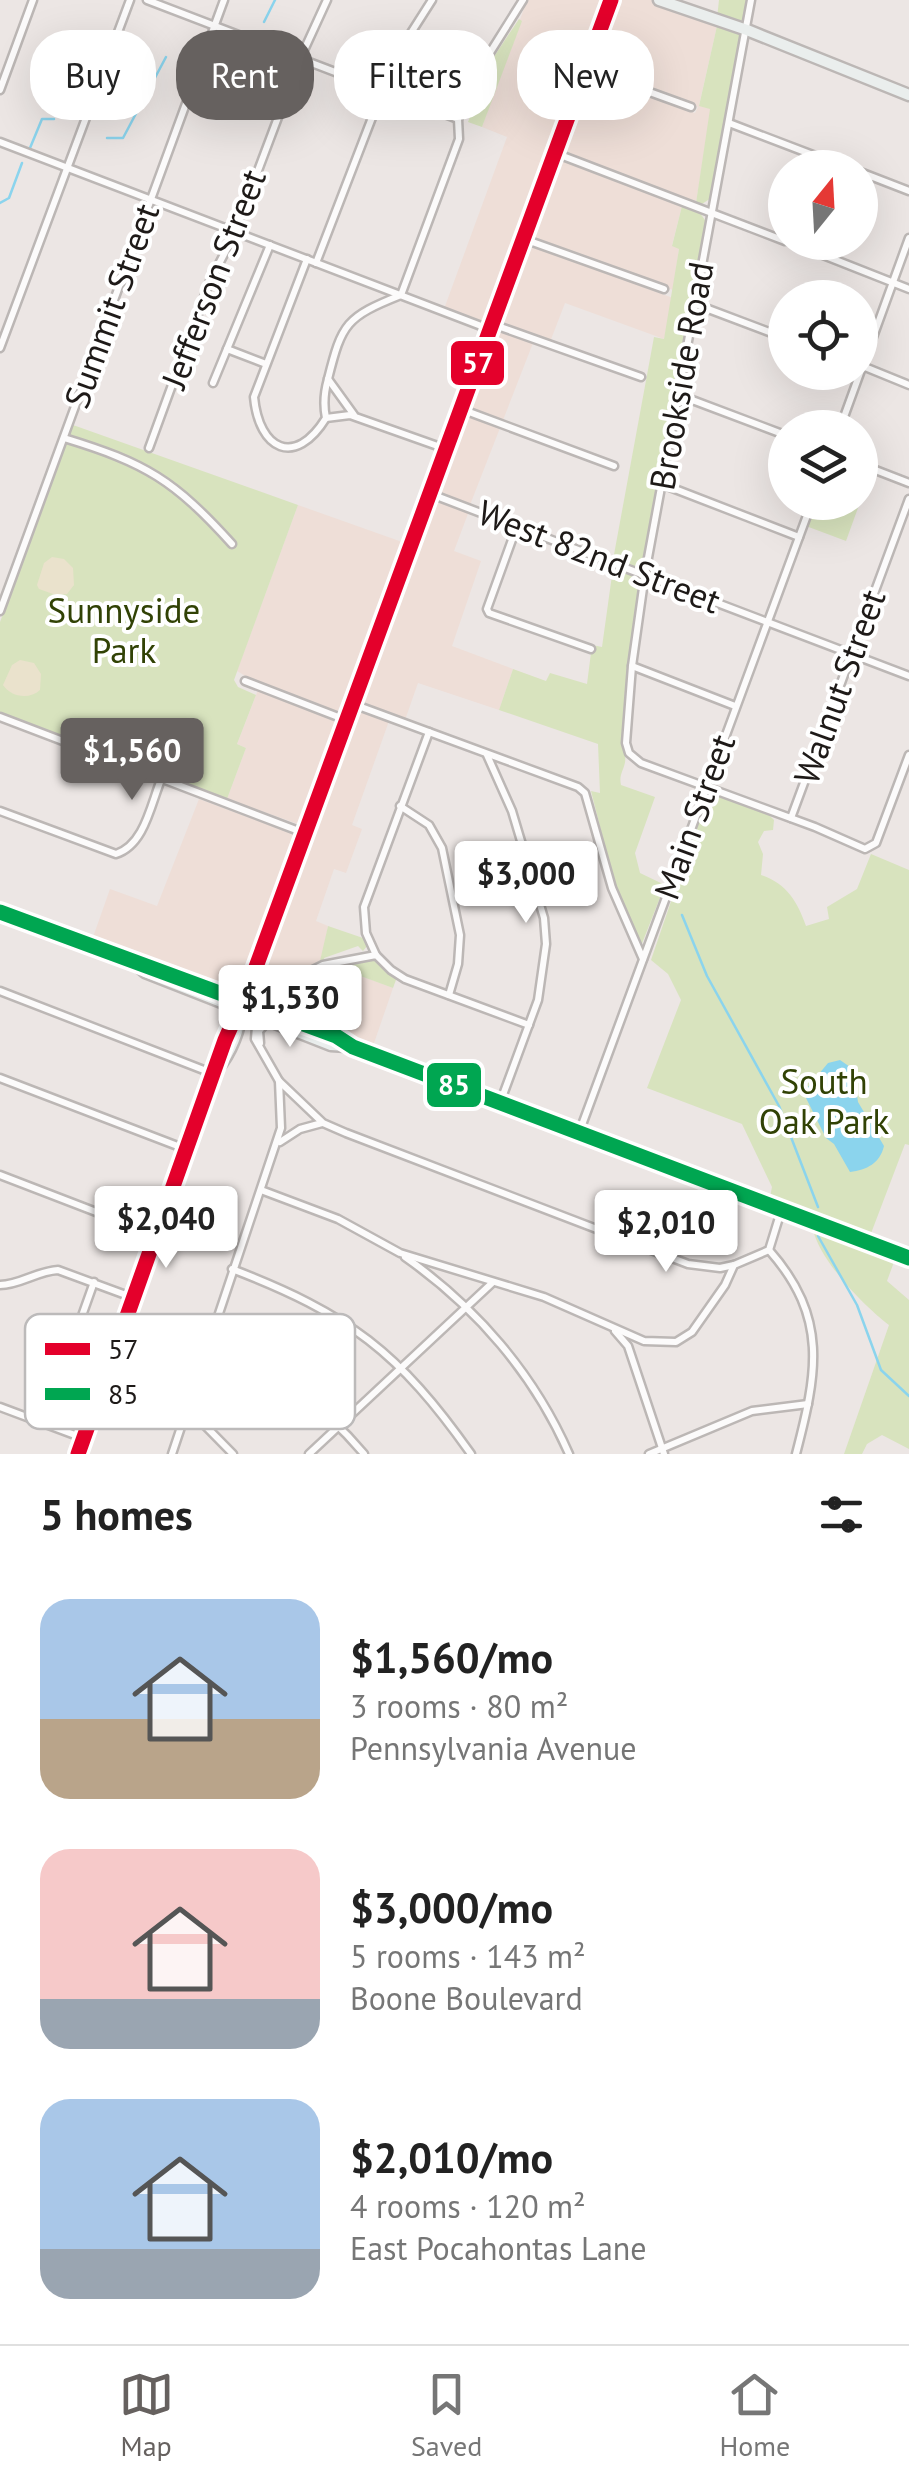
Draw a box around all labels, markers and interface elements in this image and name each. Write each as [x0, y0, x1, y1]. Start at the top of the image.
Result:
chip: Buy [30, 30, 156, 120]
chip: Rent [176, 30, 314, 120]
chip: Filters [334, 30, 497, 120]
chip: New [517, 30, 654, 120]
north arrow [768, 150, 878, 260]
map controls [768, 150, 878, 520]
street label: Jefferson Street [149, 162, 276, 397]
street label: Summit Street [53, 197, 169, 414]
street label: Brookside Road [638, 258, 724, 493]
button: locate [768, 280, 878, 390]
line badge: 57 [449, 339, 506, 387]
text: 57 [462, 344, 494, 381]
button: layers [768, 410, 878, 520]
street label: West 82nd Street [472, 489, 727, 623]
street label: Walnut Street [783, 583, 896, 790]
park label: Sunnyside Park [48, 587, 200, 673]
pin: $1,560 [51, 718, 213, 803]
street label: Main Street [643, 728, 745, 905]
text: $1,560 [83, 729, 181, 771]
pin: $3,000 [445, 841, 607, 926]
text: $3,000 [477, 852, 575, 894]
pin: $1,530 [209, 965, 371, 1050]
text: $1,530 [241, 976, 339, 1018]
park label: South Oak Park [759, 1058, 890, 1144]
line badge: 85 [425, 1061, 483, 1109]
text: 85 [438, 1066, 470, 1103]
pin: $2,040 [85, 1186, 247, 1271]
pin: $2,010 [585, 1190, 747, 1275]
text: $2,040 [117, 1197, 215, 1239]
text: $2,010 [617, 1201, 715, 1243]
legend [25, 1314, 355, 1429]
text: 57 [108, 1330, 139, 1367]
text: 85 [108, 1375, 139, 1412]
text: 5 homes [40, 1487, 193, 1542]
icon: filters [814, 1487, 869, 1542]
text: $1,560/mo [350, 1630, 553, 1685]
icon: home [120, 1639, 240, 1759]
text: 3 rooms · 80 m² [350, 1685, 568, 1727]
text: Pennsylvania Avenue [350, 1727, 636, 1769]
text: $3,000/mo [350, 1880, 553, 1935]
icon: home [120, 1889, 240, 2009]
text: 5 rooms · 143 m² [350, 1935, 586, 1977]
text: Boone Boulevard [350, 1977, 583, 2019]
text: $2,010/mo [350, 2130, 553, 2185]
icon: home [120, 2139, 240, 2259]
text: 4 rooms · 120 m² [350, 2185, 586, 2227]
text: East Pocahontas Lane [350, 2227, 647, 2269]
tab: Map [119, 2367, 174, 2464]
tab: Saved [411, 2367, 482, 2464]
tab: Home [720, 2367, 790, 2464]

